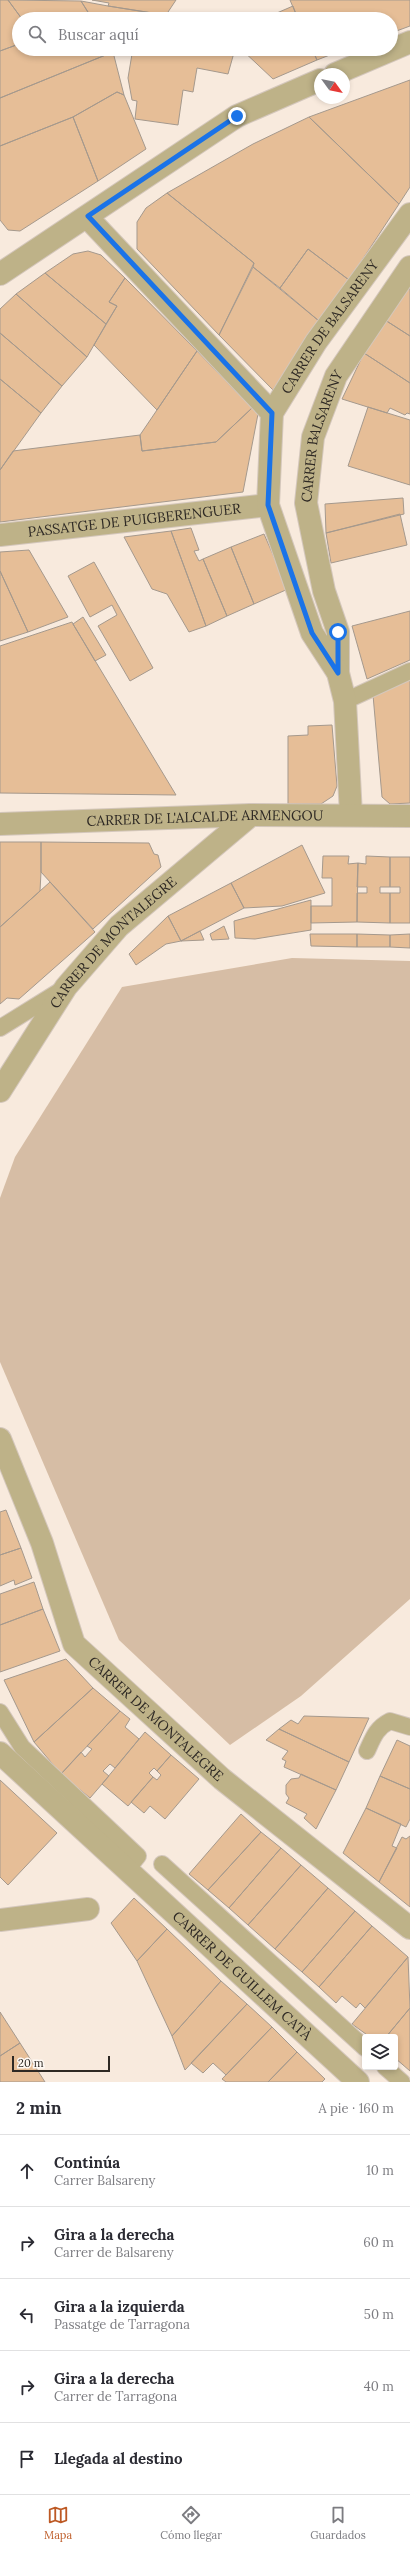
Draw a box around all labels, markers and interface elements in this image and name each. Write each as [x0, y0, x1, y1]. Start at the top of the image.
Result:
search box [12, 12, 398, 56]
icon: search [26, 23, 48, 45]
text: Buscar aquí [58, 25, 139, 44]
north arrow [314, 68, 350, 104]
route end [228, 107, 246, 125]
street label: CARRER DE BALSARENY [277, 255, 383, 397]
street label: CARRER BALSARENY [297, 366, 347, 503]
street label: PASSATGE DE PUIGBERENGUER [27, 499, 242, 541]
route start [329, 623, 347, 641]
street label: CARRER DE L'ALCALDE ARMENGOU [86, 806, 324, 830]
street label: CARRER DE MONTALEGRE [46, 872, 180, 1012]
street label: CARRER DE MONTALEGRE [85, 1653, 227, 1785]
street label: CARRER DE GUILLEM CATÀ [169, 1907, 316, 2044]
map controls [362, 2034, 398, 2070]
button: layers [362, 2034, 398, 2070]
scale bar [12, 2054, 110, 2073]
text: 20 m [18, 2056, 43, 2070]
text: 2 min [16, 2097, 62, 2119]
text: A pie · 160 m [319, 2100, 394, 2117]
text: Continúa [54, 2153, 120, 2172]
icon: ahead [16, 2160, 38, 2182]
text: 10 m [366, 2162, 394, 2179]
text: Carrer Balsareny [54, 2172, 155, 2189]
text: Gira a la derecha [54, 2225, 174, 2244]
icon: right [16, 2232, 38, 2254]
text: 60 m [363, 2234, 394, 2251]
text: Carrer de Balsareny [54, 2244, 174, 2261]
text: Gira a la izquierda [54, 2297, 185, 2316]
icon: left [16, 2304, 38, 2326]
text: 50 m [364, 2306, 394, 2323]
text: Passatge de Tarragona [54, 2316, 190, 2333]
text: Gira a la derecha [54, 2369, 174, 2388]
icon: right [16, 2376, 38, 2398]
text: 40 m [364, 2378, 394, 2395]
text: Carrer de Tarragona [54, 2388, 177, 2405]
icon: arrive [16, 2448, 38, 2470]
text: Llegada al destino [54, 2449, 183, 2468]
tab: Mapa [44, 2504, 72, 2542]
tab: Cómo llegar [160, 2504, 222, 2542]
tab: Guardados [310, 2504, 366, 2542]

